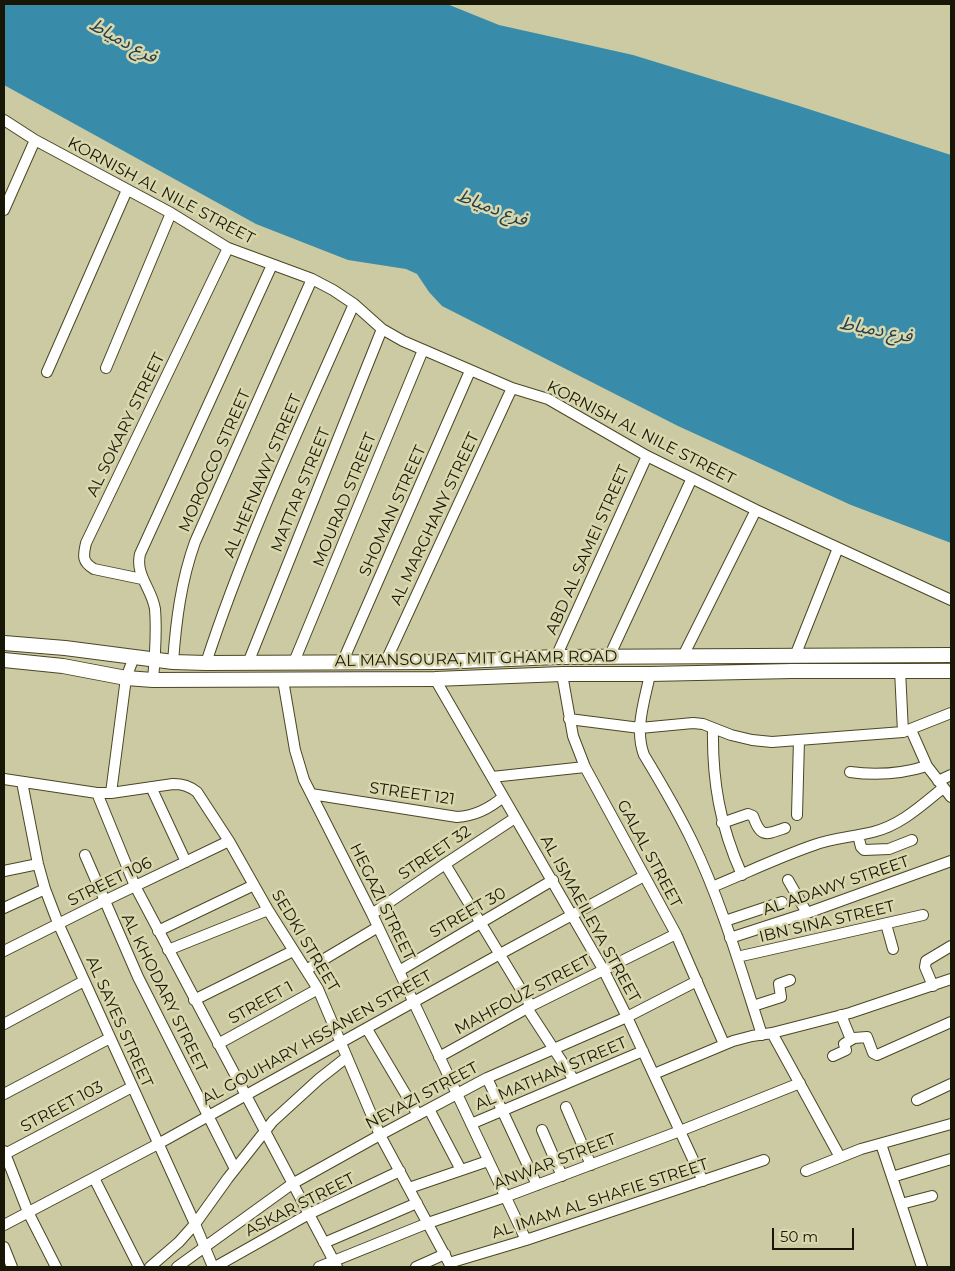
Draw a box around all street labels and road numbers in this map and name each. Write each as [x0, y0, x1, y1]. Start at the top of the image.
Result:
street label: KORNISH AL NILE STREET [64, 133, 258, 249]
street label: AL SOKARY STREET [83, 350, 169, 500]
street label: KORNISH AL NILE STREET [544, 377, 738, 489]
street label: MOROCCO STREET [175, 387, 255, 535]
street label: AL HEFNAWY STREET [220, 391, 306, 561]
street label: MATTAR STREET [267, 425, 335, 555]
street label: MOURAD STREET [309, 430, 381, 570]
street label: AL MARGHANY STREET [386, 430, 484, 608]
street label: SHOMAN STREET [356, 443, 430, 579]
street label: ABD AL SAMEI STREET [542, 462, 634, 638]
street label: AL MANSOURA, MIT GHAMR ROAD [334, 647, 618, 671]
street label: STREET 121 [368, 779, 456, 809]
street label: GALAL STREET [613, 797, 685, 911]
street label: STREET 32 [395, 822, 475, 884]
street label: AL ISMAEILEYA STREET [536, 832, 644, 1006]
street label: HEGAZI STREET [345, 840, 419, 964]
street label: AL ADAWY STREET [760, 852, 912, 920]
street label: STREET 106 [65, 853, 155, 911]
street label: STREET 30 [426, 883, 510, 943]
street label: SEDKI STREET [267, 887, 343, 995]
street label: IBN SINA STREET [757, 897, 897, 947]
street label: AL KHODARY STREET [117, 911, 211, 1075]
street label: MAHFOUZ STREET [452, 951, 594, 1039]
street label: AL SAYES STREET [81, 954, 157, 1090]
street label: AL GOUHARY HSSANEN STREET [199, 967, 435, 1109]
street label: STREET 1 [225, 977, 297, 1029]
street label: AL MATHAN STREET [472, 1033, 630, 1115]
street label: NEYAZI STREET [362, 1058, 482, 1134]
street label: STREET 103 [18, 1077, 106, 1137]
street label: ANWAR STREET [491, 1130, 619, 1194]
street label: AL IMAM AL SHAFIE STREET [489, 1155, 711, 1243]
street label: ASKAR STREET [242, 1169, 358, 1241]

